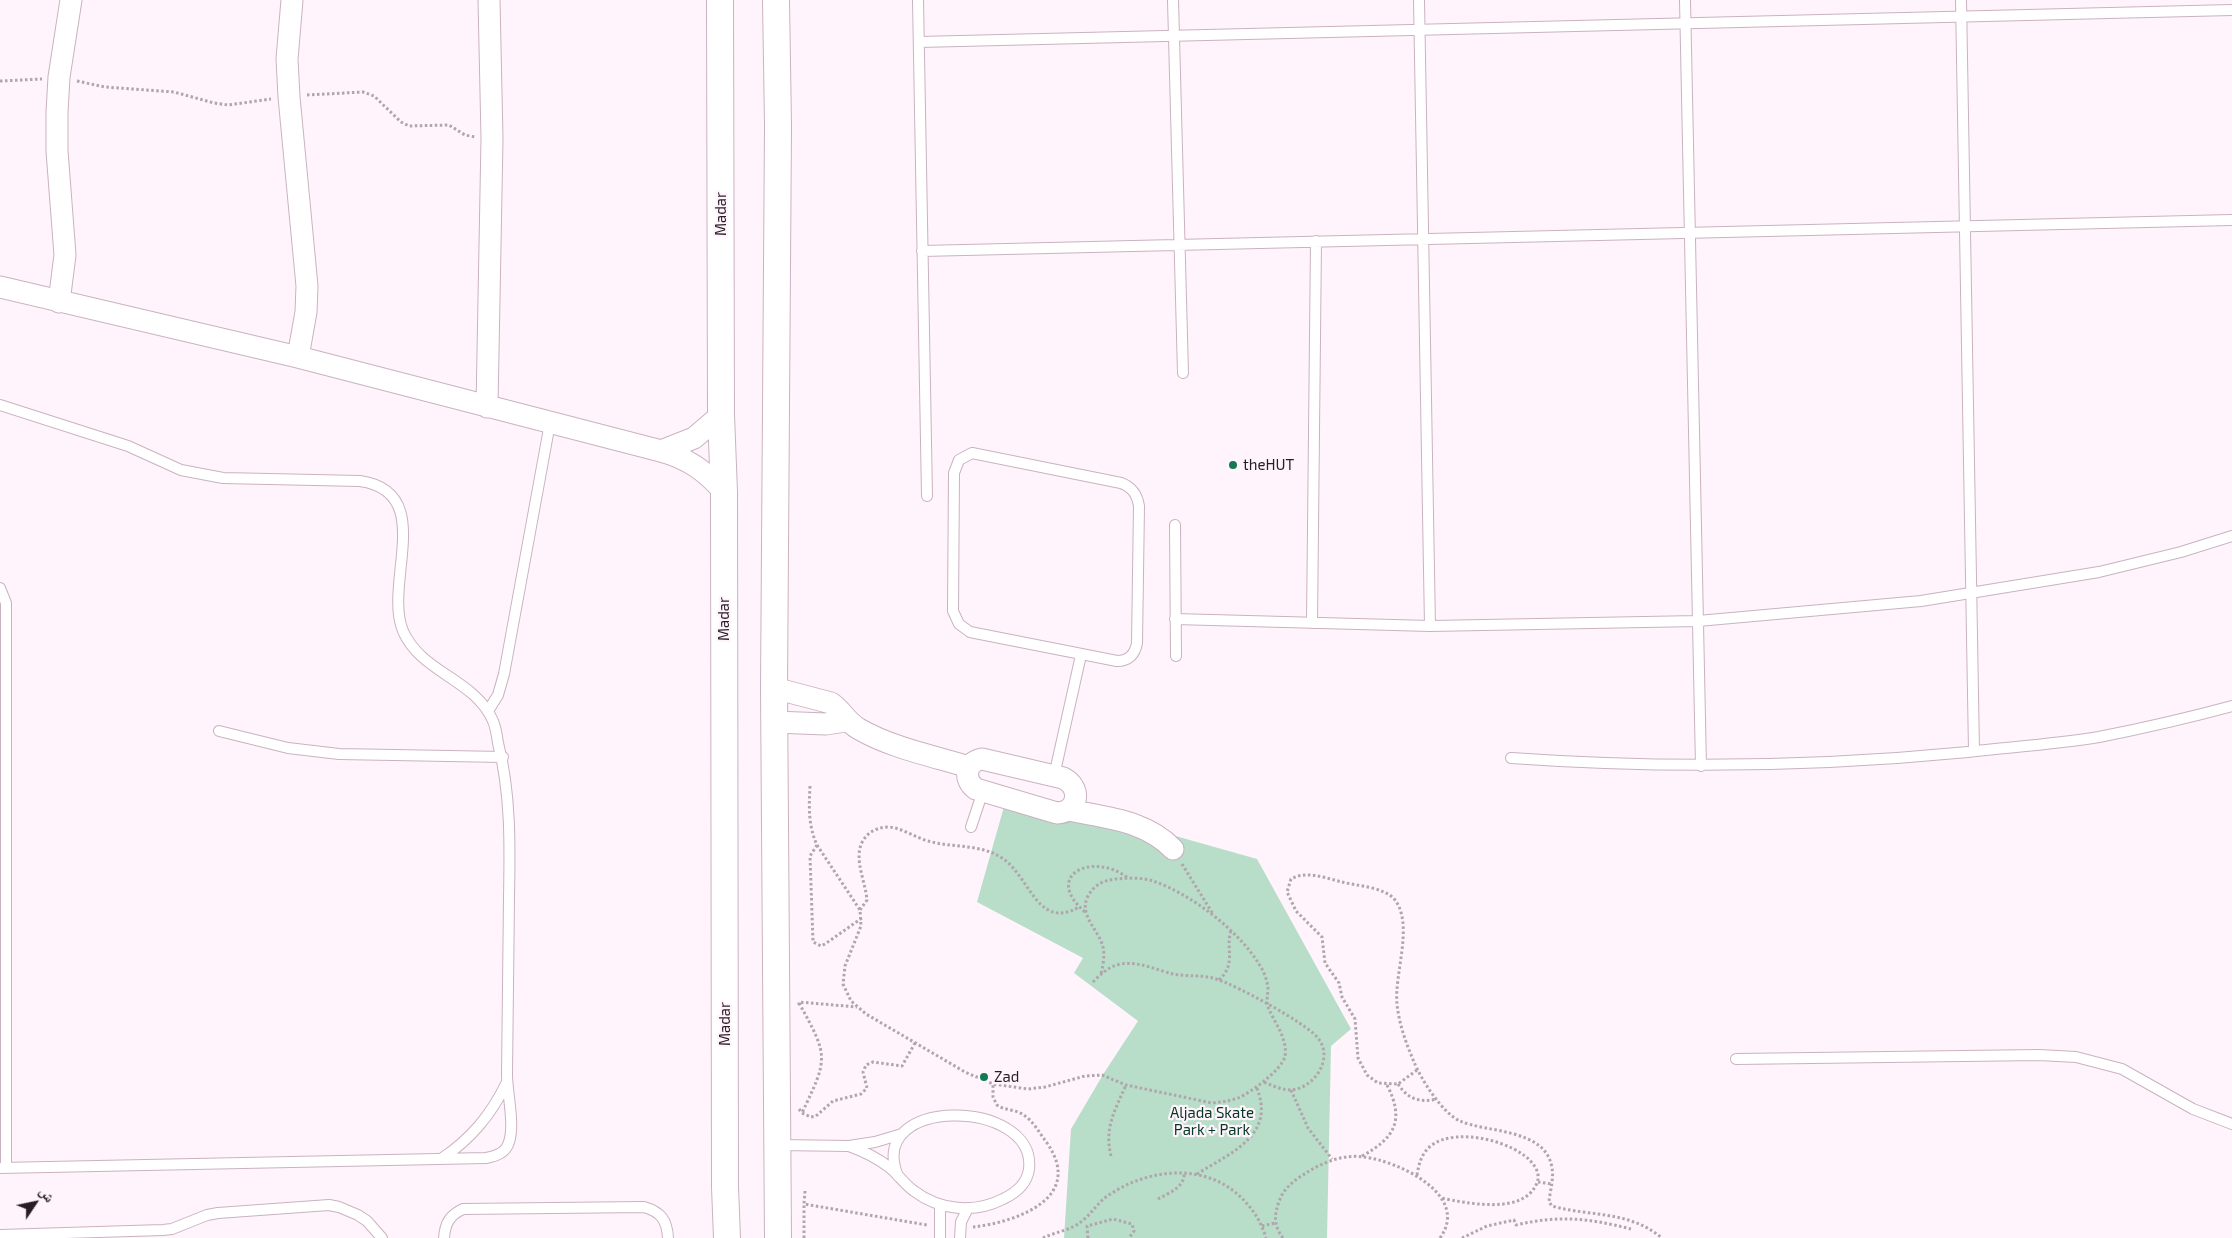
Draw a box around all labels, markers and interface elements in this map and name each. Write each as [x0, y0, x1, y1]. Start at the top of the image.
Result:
street label: Madar [712, 192, 730, 236]
place label: theHUT [1243, 456, 1294, 474]
marker: theHUT [1227, 459, 1239, 471]
street label: Madar [715, 597, 733, 641]
street label: Madar [716, 1002, 734, 1046]
place label: Zad [994, 1068, 1019, 1086]
marker: Zad [978, 1071, 990, 1083]
park label: Aljada Skate Park + Park [1170, 1104, 1254, 1139]
north arrow [10, 1178, 60, 1228]
text: ش [37, 1183, 59, 1205]

